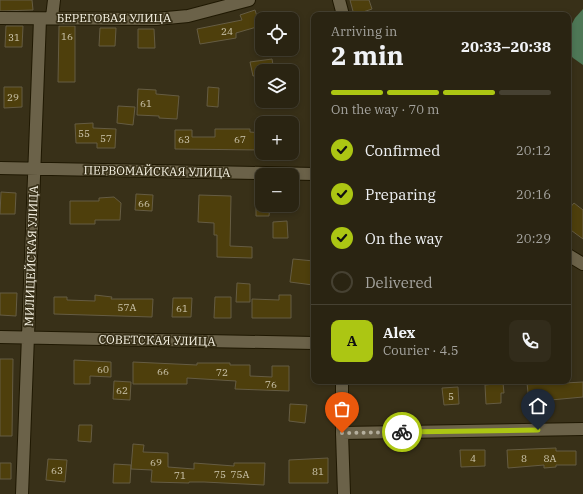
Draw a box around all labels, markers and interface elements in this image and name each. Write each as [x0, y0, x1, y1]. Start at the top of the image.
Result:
street label: БЕРЕГОВАЯ УЛИЦА [57, 10, 172, 25]
map controls [255, 12, 299, 212]
button: locate [255, 12, 299, 56]
text: Arriving in [331, 23, 397, 40]
house number: 24 [221, 25, 233, 38]
house number: 16 [61, 30, 73, 43]
house number: 31 [8, 31, 20, 44]
text: 20:33–20:38 [461, 37, 551, 56]
text: 2 min [331, 38, 404, 72]
button: layers [255, 64, 299, 108]
house number: 29 [7, 91, 19, 104]
house number: 61 [140, 97, 152, 110]
text: On the way · 70 m [331, 101, 439, 118]
button: + [255, 116, 299, 160]
house number: 55 [78, 127, 90, 140]
house number: 57 [100, 132, 112, 145]
house number: 63 [178, 133, 190, 146]
house number: 67 [234, 133, 246, 146]
icon: check [331, 139, 353, 161]
text: Confirmed [365, 141, 440, 160]
text: 20:12 [516, 142, 551, 159]
street label: ПЕРВОМАЙСКАЯ УЛИЦА [83, 162, 231, 180]
button: − [255, 168, 299, 212]
icon: check [331, 183, 353, 205]
street label: МИЛИЦЕЙСКАЯ УЛИЦА [21, 184, 41, 327]
text: Preparing [365, 185, 436, 204]
text: 20:16 [516, 186, 551, 203]
house number: 66 [138, 197, 150, 210]
icon: check [331, 227, 353, 249]
text: On the way [365, 229, 443, 248]
text: 20:29 [516, 230, 551, 247]
text: Delivered [365, 273, 433, 292]
house number: 57А [118, 301, 137, 314]
house number: 61 [176, 302, 188, 315]
button: phone [509, 320, 551, 362]
text: Alex [383, 323, 415, 342]
street label: СОВЕТСКАЯ УЛИЦА [98, 331, 216, 349]
text: A [347, 331, 357, 350]
text: Courier · 4.5 [383, 342, 459, 359]
house number: 60 [97, 363, 109, 376]
house number: 66 [157, 365, 169, 378]
house number: 72 [216, 366, 228, 379]
house number: 76 [265, 378, 277, 391]
house number: 62 [116, 384, 128, 397]
pin [521, 389, 555, 430]
house number: 5 [448, 390, 454, 403]
pin [325, 392, 359, 433]
icon: home [527, 395, 549, 417]
icon: bag [331, 398, 353, 420]
courier [382, 412, 422, 452]
icon: bike [391, 421, 413, 443]
house number: 4 [470, 452, 476, 465]
house number: 8 [521, 452, 527, 465]
house number: 8А [544, 452, 557, 465]
house number: 69 [150, 456, 162, 469]
house number: 63 [51, 464, 63, 477]
house number: 81 [312, 465, 324, 478]
house number: 75 [214, 468, 226, 481]
house number: 75А [231, 468, 250, 481]
house number: 71 [174, 469, 186, 482]

